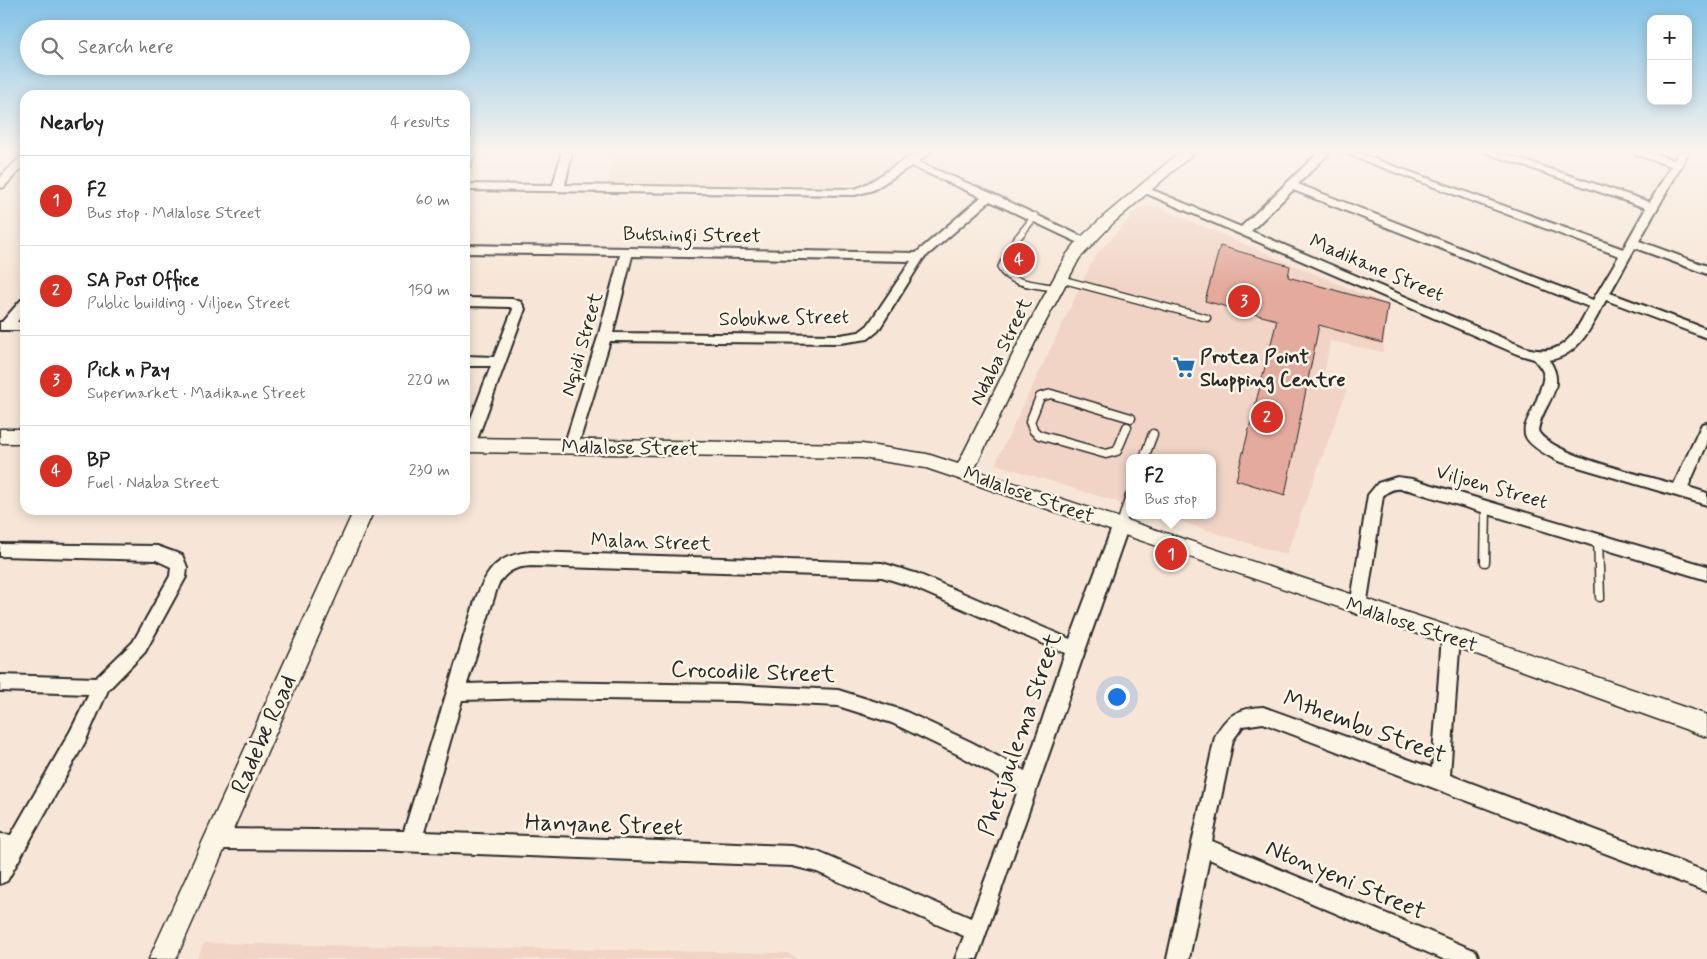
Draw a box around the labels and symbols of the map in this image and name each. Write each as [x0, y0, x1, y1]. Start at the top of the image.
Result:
street label: Butshingi Street [623, 221, 761, 252]
street label: Madikane Street [1305, 228, 1448, 309]
pin: 4 [1003, 240, 1035, 278]
pin: 3 [1228, 282, 1260, 320]
street label: Nqidi Street [555, 289, 610, 400]
street label: Ndaba Street [964, 293, 1039, 410]
street label: Sobukwe Street [719, 304, 849, 333]
place label: Protea Point Shopping Centre [1200, 344, 1345, 394]
supermarket icon: Protea Point Shopping Centre [1171, 354, 1197, 380]
pin: 2 [1251, 398, 1283, 436]
street label: Mdlalose Street [561, 434, 699, 463]
street label: Viljoen Street [1432, 459, 1551, 516]
street label: Mdlalose Street [959, 460, 1098, 530]
street label: Malan Street [590, 527, 712, 558]
pin: 1 [1155, 535, 1187, 573]
street label: Mdlalose Street [1342, 591, 1481, 659]
street label: Phetjaulema Street [971, 629, 1070, 840]
street label: Crocodile Street [670, 654, 836, 691]
street label: Radebe Road [224, 670, 304, 799]
your location [1104, 684, 1130, 710]
street label: Mthembu Street [1279, 684, 1450, 771]
street label: Hanyane Street [524, 807, 684, 844]
street label: Ntonyeni Street [1261, 833, 1430, 928]

